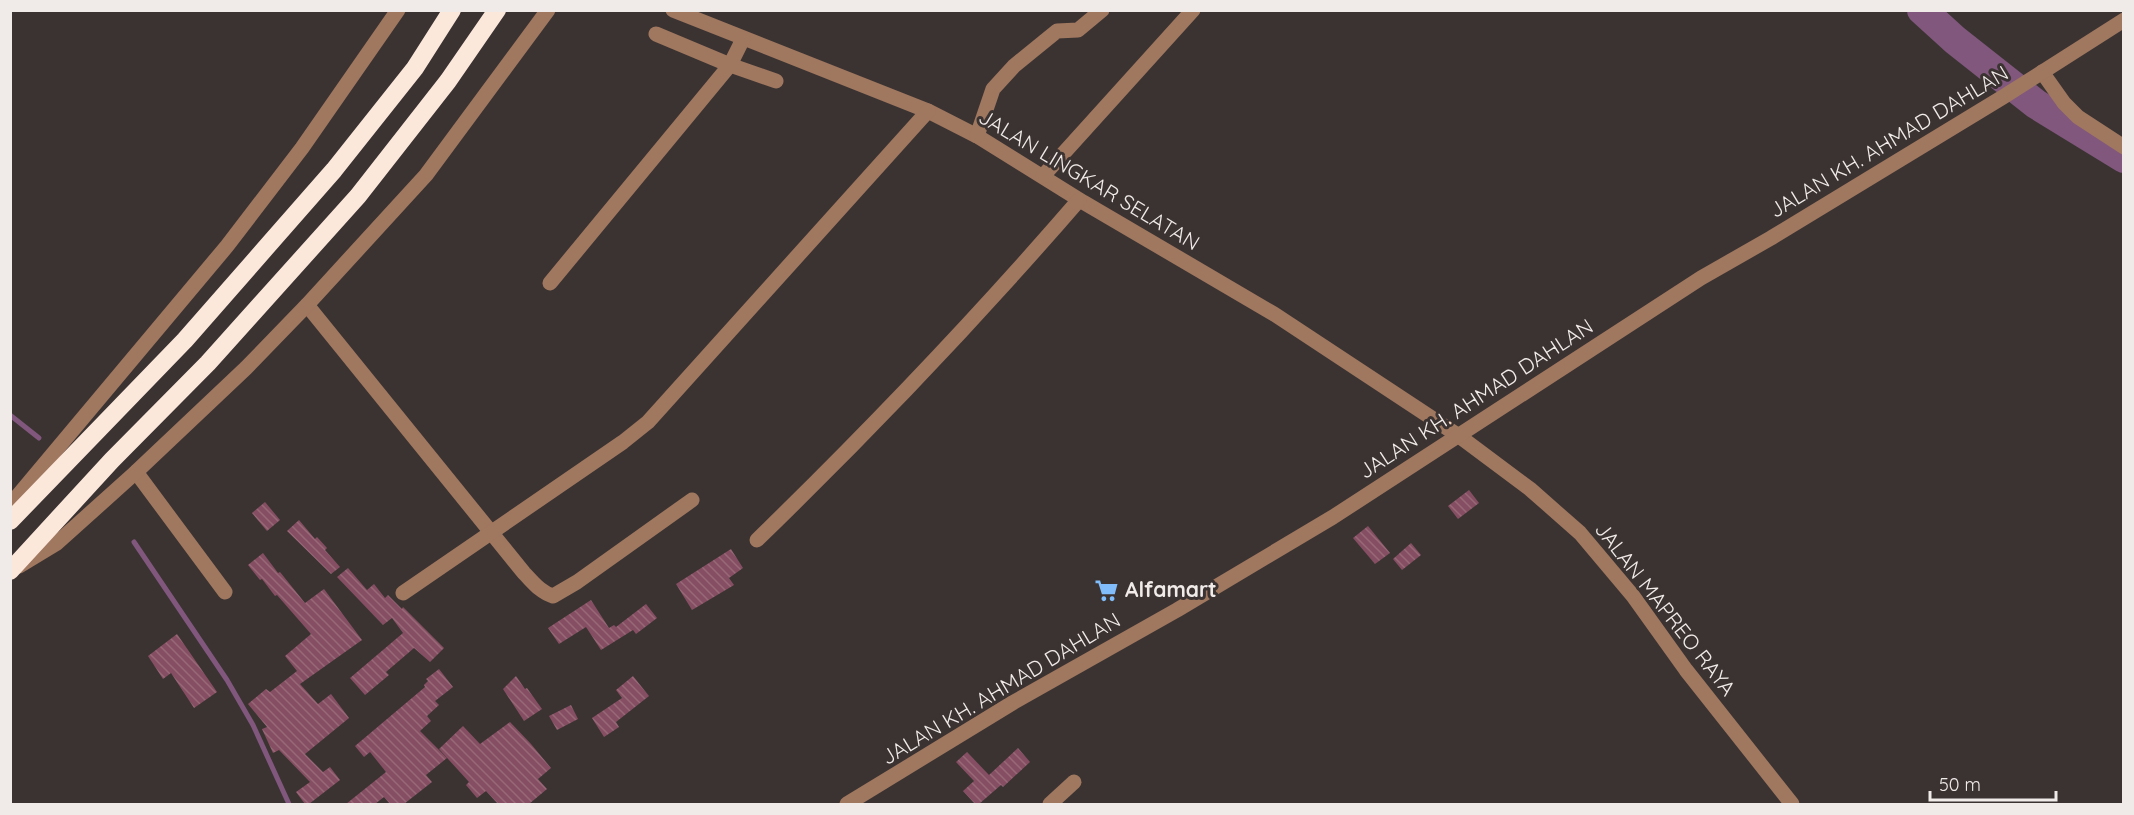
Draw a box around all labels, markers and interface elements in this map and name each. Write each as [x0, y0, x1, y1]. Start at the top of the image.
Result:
street label: JALAN KH. AHMAD DAHLAN [1764, 59, 2013, 223]
street label: JALAN LINGKAR SELATAN [974, 103, 1205, 255]
street label: JALAN KH. AHMAD DAHLAN [1353, 313, 1597, 484]
street label: JALAN MAPREO RAYA [1590, 516, 1742, 701]
place label: Alfamart [1125, 576, 1217, 602]
supermarket icon: Alfamart [1094, 577, 1120, 603]
street label: JALAN KH. AHMAD DAHLAN [876, 606, 1125, 770]
scale bar [1930, 764, 2056, 802]
text: 50 m [1939, 773, 1981, 796]

